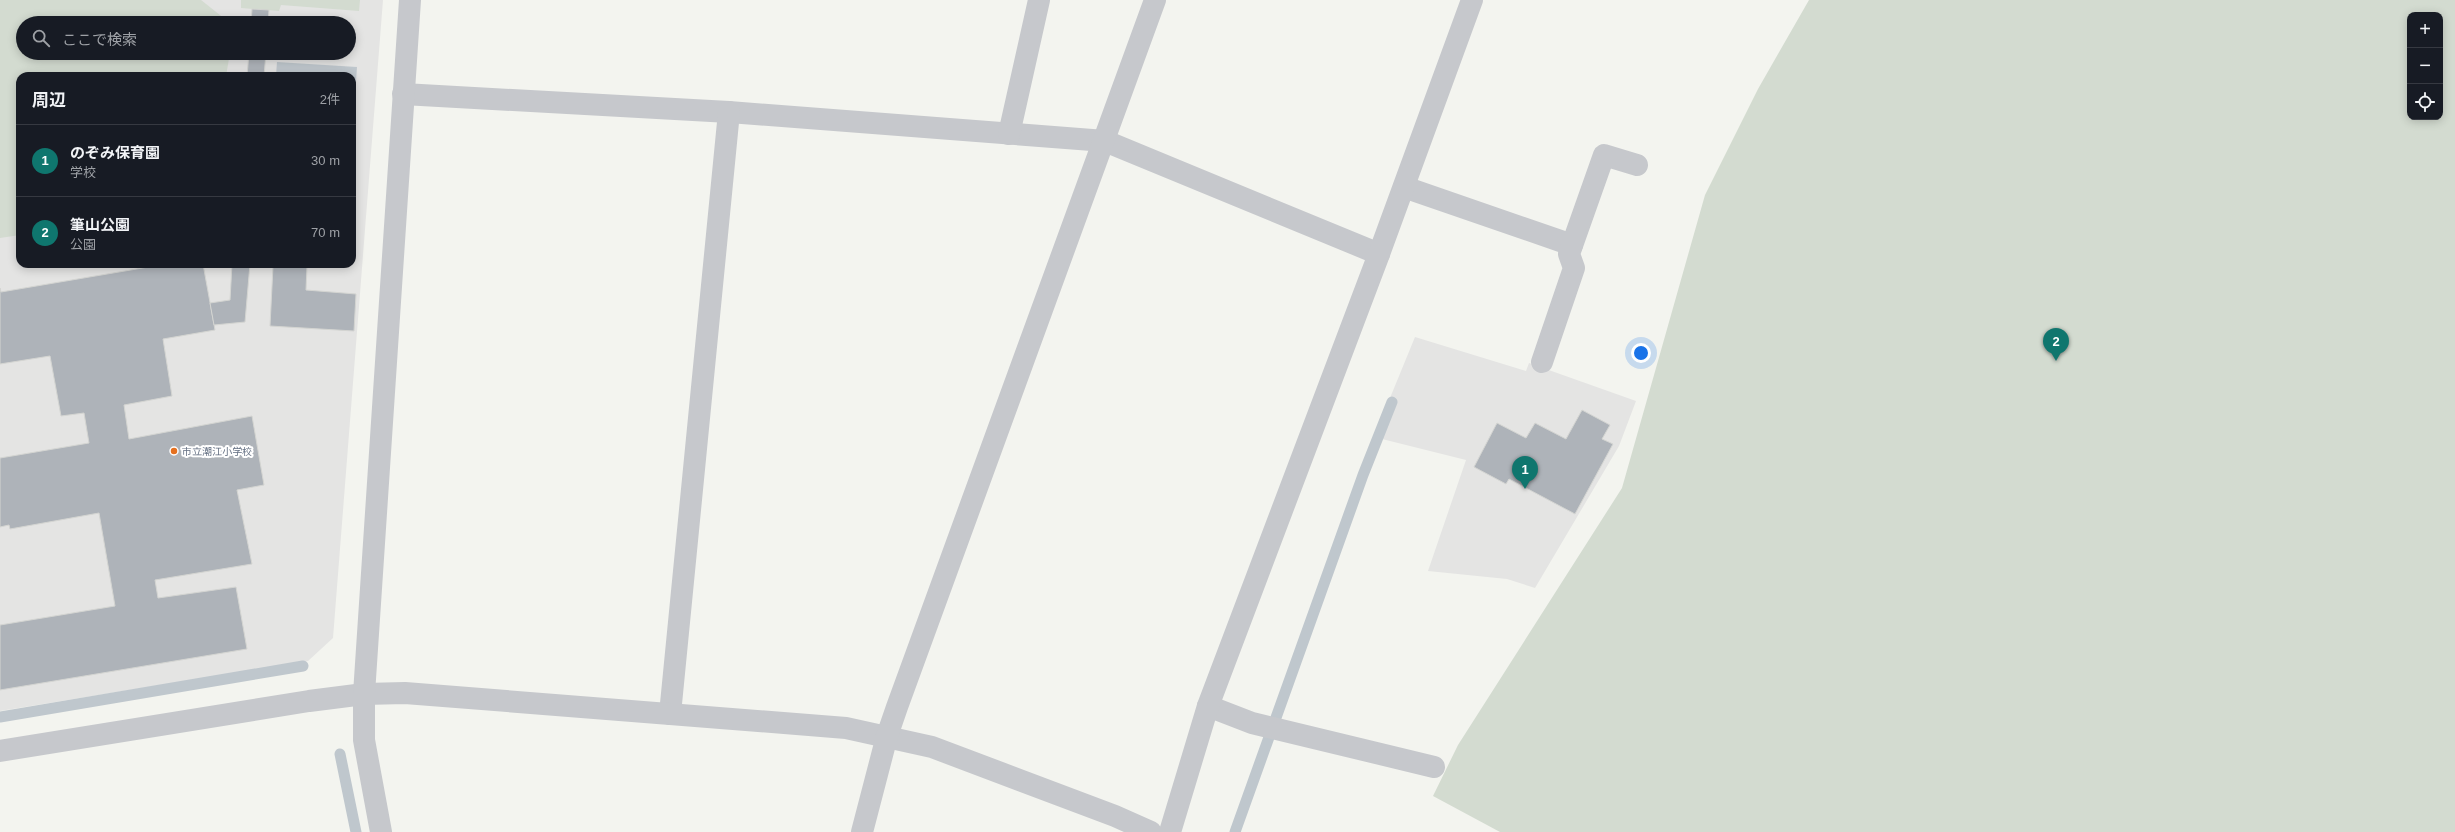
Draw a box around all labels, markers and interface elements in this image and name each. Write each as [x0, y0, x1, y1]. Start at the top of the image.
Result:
map controls [2407, 12, 2443, 120]
button: + [2407, 12, 2443, 48]
search box [16, 16, 356, 60]
icon: search [30, 27, 52, 49]
text: ここで検索 [62, 31, 137, 48]
button: − [2407, 48, 2443, 84]
button: locate [2407, 84, 2443, 120]
text: 周辺 [32, 91, 66, 110]
text: 2件 [320, 92, 340, 107]
text: のぞみ保育園 [70, 144, 160, 161]
text: 1 [41, 153, 49, 168]
text: 30 m [311, 153, 340, 168]
text: 学校 [70, 165, 96, 180]
text: 筆山公園 [70, 216, 130, 233]
text: 2 [41, 225, 49, 240]
text: 70 m [311, 225, 340, 240]
text: 公園 [70, 237, 96, 252]
pin: 2 [2043, 328, 2069, 361]
your location [1631, 343, 1651, 363]
marker: 市立潮江小学校 [169, 446, 179, 456]
place label: 市立潮江小学校 [182, 446, 252, 457]
pin: 1 [1512, 456, 1538, 489]

